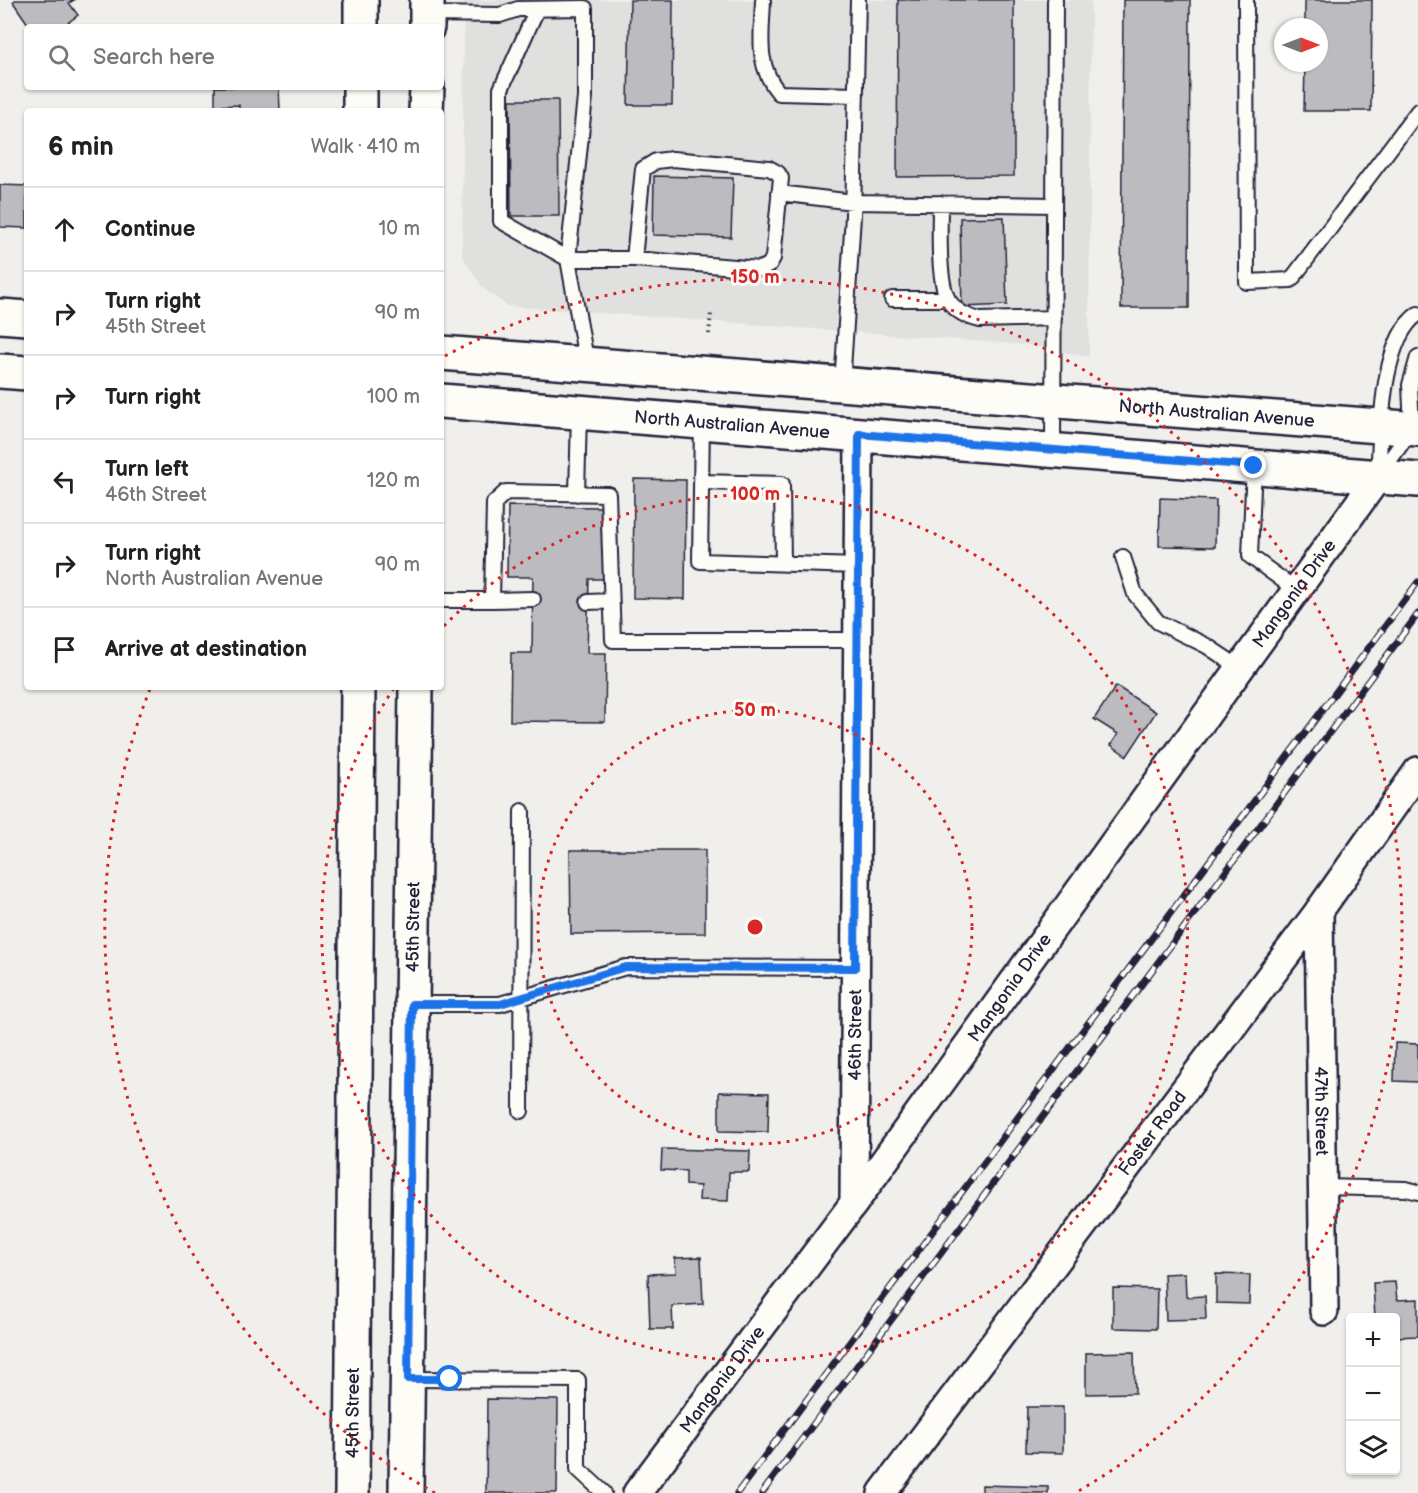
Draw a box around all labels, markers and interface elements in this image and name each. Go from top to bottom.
north arrow [1274,18,1328,72]
search box [24,24,444,90]
icon: search [45,41,78,74]
text: Search here [93,44,215,71]
text: 6 min [48,132,114,163]
text: Walk · 410 m [311,135,420,159]
icon: ahead [48,213,81,246]
text: Continue [105,216,195,243]
text: 10 m [379,217,420,241]
text: 150 m [730,267,780,288]
text: Turn right [105,288,201,315]
icon: right [48,297,81,330]
text: 90 m [375,301,420,325]
text: 45th Street [105,315,206,339]
icon: right [48,381,81,414]
text: Turn right [105,384,201,411]
text: 100 m [367,385,420,409]
street label: North Australian Avenue [1118,396,1316,432]
street label: North Australian Avenue [633,407,831,443]
route end [1240,452,1266,478]
text: Turn left [105,456,189,483]
icon: left [48,465,81,498]
text: 120 m [367,469,420,493]
text: 46th Street [105,483,207,507]
text: 100 m [730,484,780,505]
street label: Mangonia Drive [1248,535,1341,652]
text: Turn right [105,540,201,567]
icon: right [48,549,81,582]
text: 90 m [375,553,420,577]
text: North Australian Avenue [105,567,323,591]
icon: arrive [48,633,81,666]
text: Arrive at destination [105,636,307,663]
text: 50 m [734,700,776,721]
street label: 45th Street [402,881,425,973]
centre of rings [745,917,765,937]
street label: Mangonia Drive [964,929,1056,1046]
street label: 46th Street [845,989,866,1081]
street label: 47th Street [1310,1066,1332,1156]
street label: Foster Road [1114,1087,1191,1180]
map controls [1346,1313,1400,1475]
button: + [1346,1313,1400,1367]
street label: Mangonia Drive [676,1322,770,1437]
route start [436,1365,462,1391]
street label: 45th Street [342,1367,364,1458]
button: − [1346,1367,1400,1421]
button: layers [1346,1421,1400,1475]

